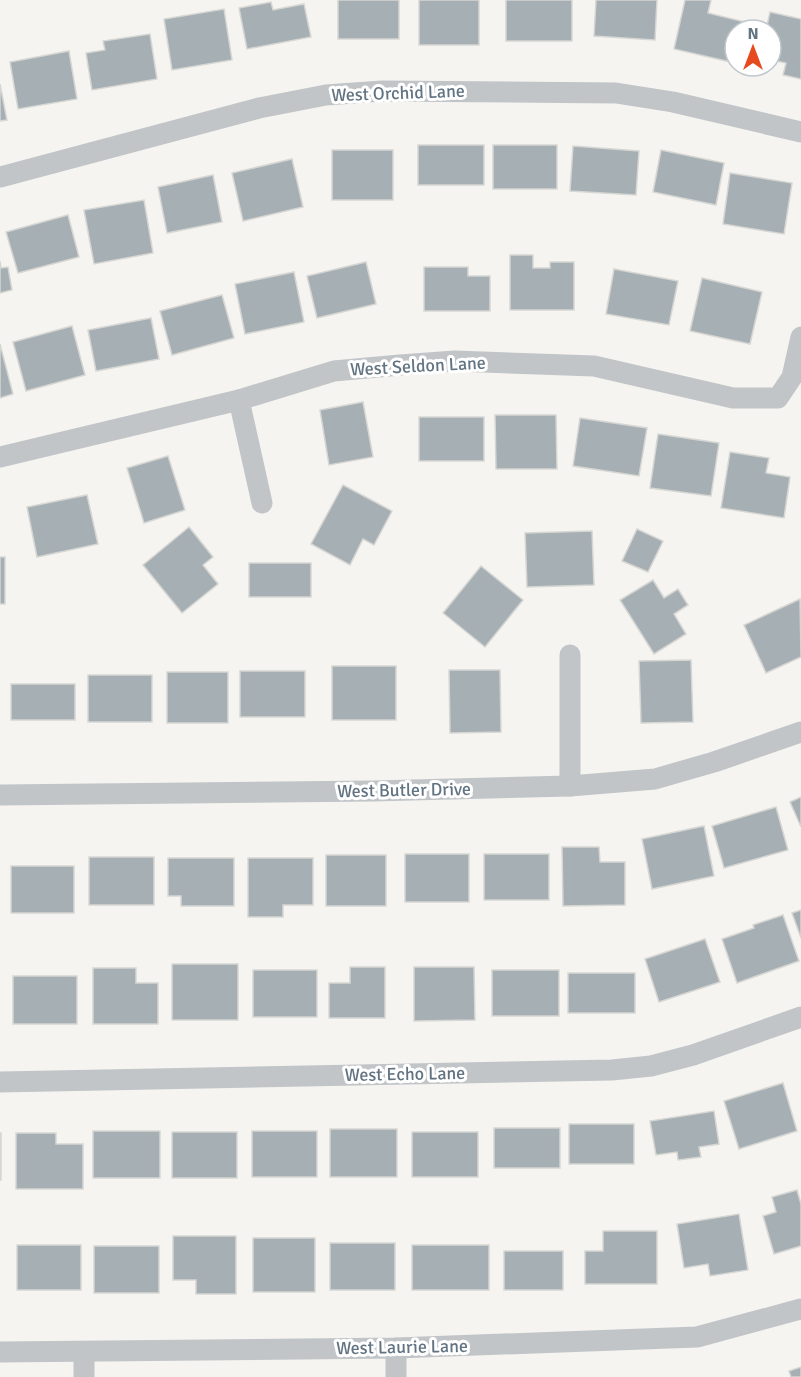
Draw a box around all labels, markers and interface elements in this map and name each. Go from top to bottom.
north arrow [723,18,783,78]
text: N [747,24,759,44]
street label: West Orchid Lane [331,80,465,106]
street label: West Seldon Lane [350,351,486,381]
street label: West Butler Drive [337,778,471,802]
street label: West Echo Lane [345,1062,465,1086]
street label: West Laurie Lane [336,1335,468,1359]

